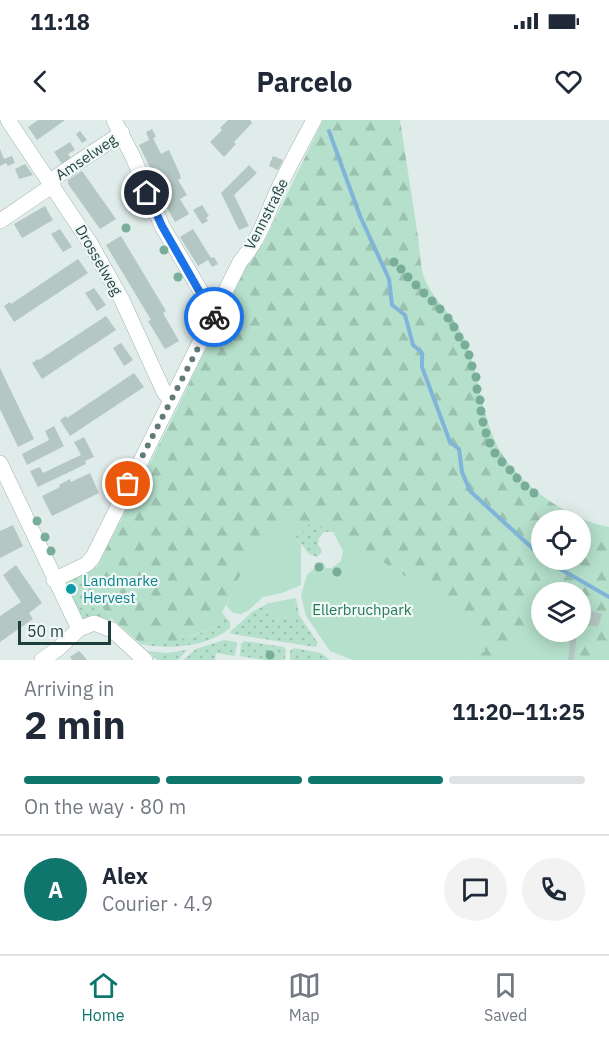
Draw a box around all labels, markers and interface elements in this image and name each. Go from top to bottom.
text: 11:18 [30,7,90,36]
text: Parcelo [257,64,352,99]
icon: back [24,65,57,98]
icon: heart [552,65,585,98]
street label: Amselweg [52,130,120,184]
pin [121,167,172,218]
street label: Vennstraße [240,175,292,253]
icon: home [130,176,163,209]
street label: Drosselweg [71,221,127,299]
courier [184,287,244,347]
icon: bike [198,301,231,334]
pin [102,458,153,509]
icon: bag [111,467,144,500]
map controls [531,510,591,642]
button: locate [531,510,591,570]
place label: Landmarke Hervest [83,571,158,607]
marker: Landmarke Hervest [64,582,78,596]
button: layers [531,582,591,642]
park label: Ellerbruchpark [312,600,412,619]
scale bar [18,618,111,646]
text: 50 m [27,621,64,641]
text: Arriving in [24,675,114,702]
text: 11:20–11:25 [452,697,585,726]
text: 2 min [24,699,126,750]
text: On the way · 80 m [24,793,186,820]
button: chat [444,858,507,921]
button: phone [522,858,585,921]
text: Alex [102,861,148,890]
text: A [48,875,63,904]
text: Courier · 4.9 [102,890,213,917]
tab: Home [82,969,125,1025]
tab: Map [288,969,321,1025]
tab: Saved [484,969,527,1025]

